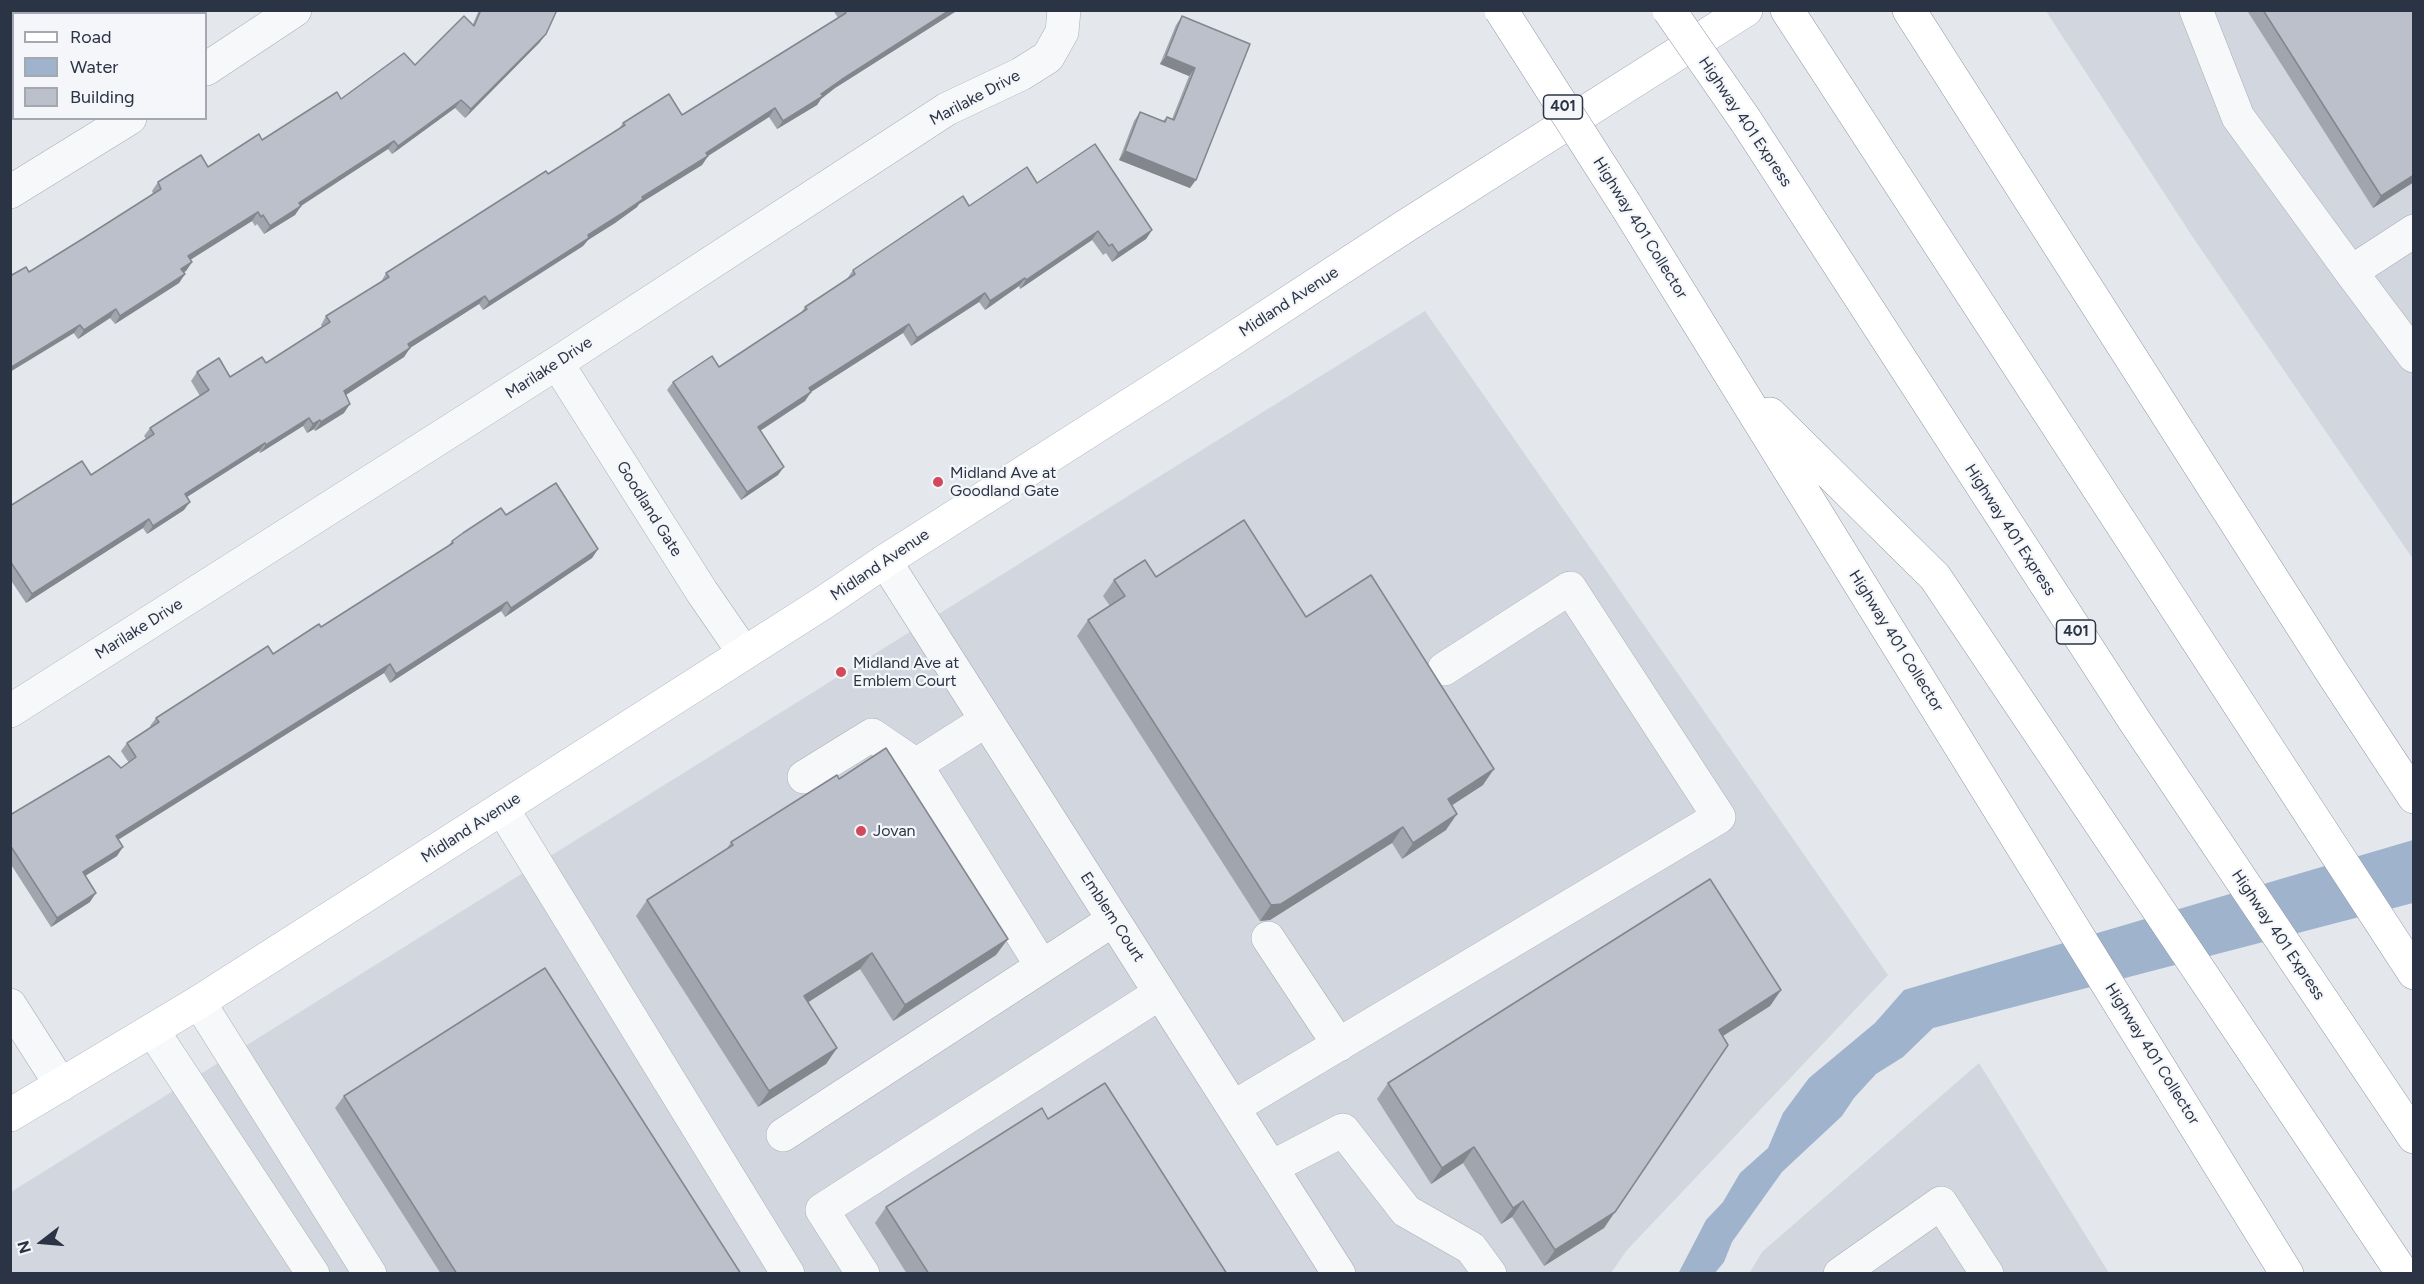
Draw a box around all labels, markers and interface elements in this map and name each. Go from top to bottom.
legend [12,12,207,120]
text: Road [70,26,111,48]
street label: Highway 401 Express [1694,53,1796,191]
text: Water [70,56,118,78]
street label: Marilake Drive [926,66,1024,130]
text: Building [70,86,135,108]
road number: 401 [1544,95,1582,119]
street label: Highway 401 Collector [1589,154,1691,302]
street label: Midland Avenue [1236,263,1342,341]
street label: Marilake Drive [502,333,596,403]
street label: Goodland Gate [612,458,686,560]
street label: Highway 401 Express [1960,461,2060,599]
place label: Midland Ave at Goodland Gate [950,463,1059,501]
marker: Midland Ave at Goodland Gate [931,475,945,489]
street label: Midland Avenue [827,525,933,605]
street label: Highway 401 Collector [1845,567,1947,715]
street label: Marilake Drive [92,594,186,664]
road number: 401 [2056,620,2096,644]
place label: Midland Ave at Emblem Court [853,653,959,691]
marker: Midland Ave at Emblem Court [834,665,848,679]
street label: Midland Avenue [418,789,524,867]
place label: Jovan [873,821,916,841]
marker: Jovan [854,824,868,838]
street label: Highway 401 Express [2227,866,2329,1004]
street label: Emblem Court [1076,868,1148,966]
street label: Highway 401 Collector [2101,980,2203,1128]
north arrow [12,1212,72,1272]
text: N [13,1239,35,1256]

